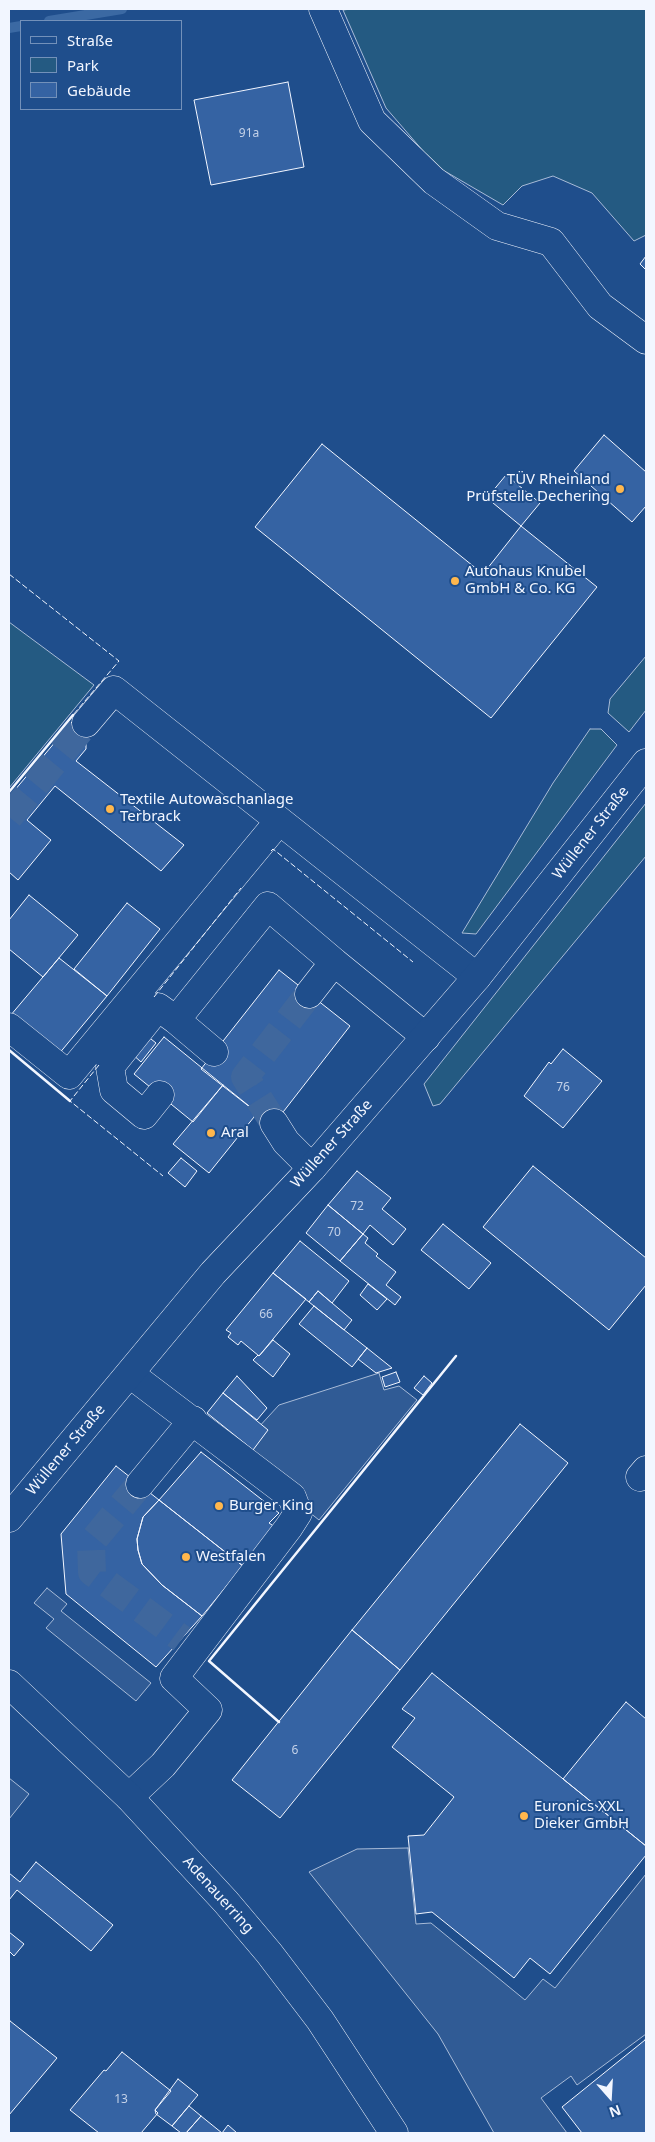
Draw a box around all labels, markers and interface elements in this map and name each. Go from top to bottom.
legend [20,20,182,110]
text: Straße [67,30,113,50]
text: Park [67,55,99,75]
text: Gebäude [67,80,131,100]
house number: 91a [239,127,259,141]
place label: TÜV Rheinland Prüfstelle Dechering [466,471,610,506]
marker: TÜV Rheinland Prüfstelle Dechering [614,483,626,495]
place label: Autohaus Knubel GmbH & Co. KG [465,563,586,598]
marker: Autohaus Knubel GmbH & Co. KG [449,575,461,587]
street label: Wüllener Straße [549,783,633,883]
place label: Textile Autowaschanlage Terbrack [120,791,293,826]
marker: Textile Autowaschanlage Terbrack [104,803,116,815]
house number: 76 [556,1081,570,1095]
street label: Wüllener Straße [288,1096,376,1192]
place label: Aral [221,1124,249,1142]
marker: Aral [205,1127,217,1139]
house number: 72 [350,1200,364,1214]
house number: 70 [327,1226,341,1240]
house number: 66 [259,1308,273,1322]
street label: Wüllener Straße [23,1401,109,1499]
place label: Burger King [229,1497,313,1515]
marker: Burger King [213,1500,225,1512]
place label: Westfalen [196,1548,266,1566]
marker: Westfalen [180,1551,192,1563]
house number: 6 [292,1744,298,1758]
place label: Euronics XXL Dieker GmbH [534,1798,629,1833]
marker: Euronics XXL Dieker GmbH [518,1810,530,1822]
street label: Adenauerring [179,1853,257,1937]
north arrow [585,2072,635,2122]
house number: 13 [114,2093,128,2107]
text: N [607,2101,624,2122]

